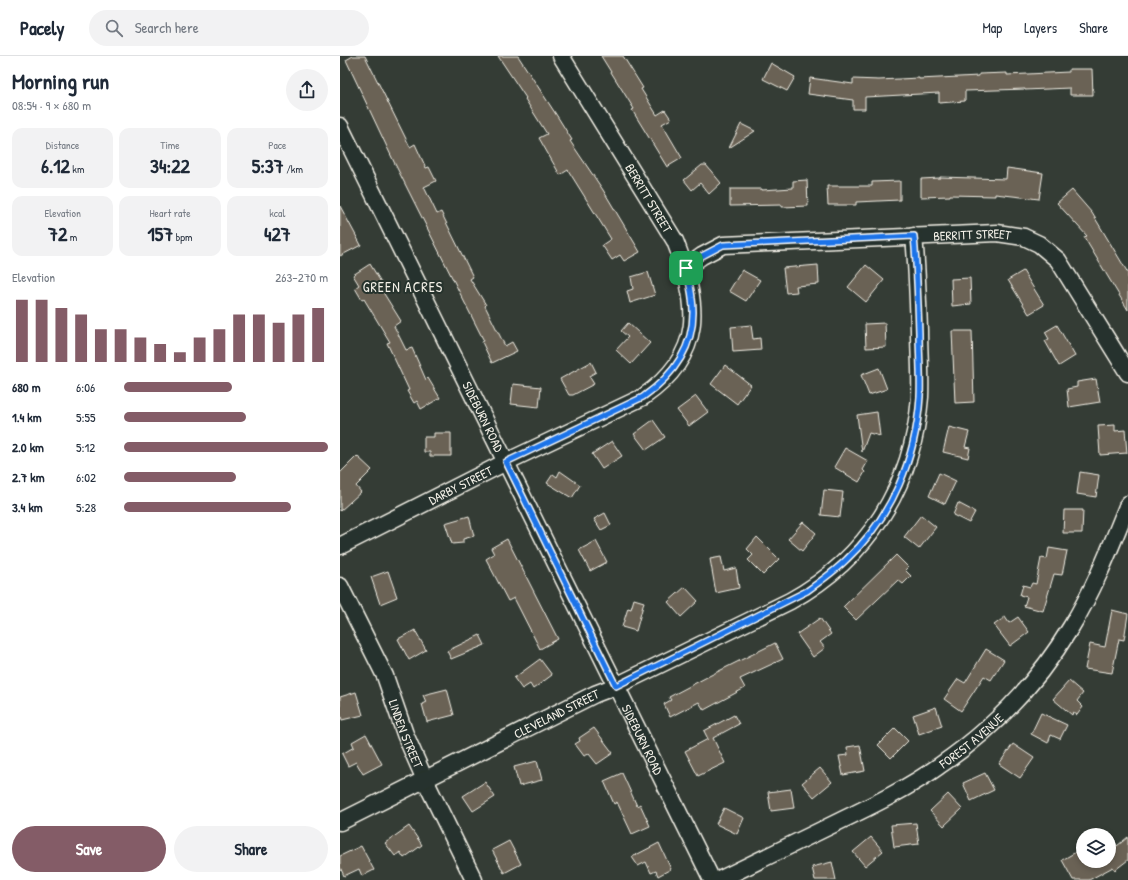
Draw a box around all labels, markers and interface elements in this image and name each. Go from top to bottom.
search box [89,10,369,46]
text: Pacely [20,15,65,41]
icon: search [103,17,125,39]
text: Search here [135,17,199,38]
text: Map [982,18,1002,37]
text: Layers [1024,18,1057,37]
text: Share [1079,18,1108,37]
text: Morning run [12,66,109,96]
button: share [286,69,328,111]
text: 08:54 · 9 × 680 m [12,96,91,114]
text: Distance [46,138,79,152]
text: Time [160,138,180,152]
text: Pace [268,138,286,152]
text: 6.12 [41,152,70,179]
text: 34:22 [150,152,190,179]
text: 5:37 [252,152,284,179]
street label: BERRITT STREET [621,160,677,237]
text: km [70,162,84,176]
text: /km [284,162,303,176]
text: Elevation [44,206,81,220]
text: Heart rate [149,206,191,220]
text: kcal [269,206,285,220]
text: 72 [48,220,67,247]
text: 157 [148,220,173,247]
text: 427 [264,220,291,247]
street label: BERRITT STREET [933,224,1013,245]
text: m [67,230,77,244]
text: bpm [173,230,192,244]
pin [669,251,703,285]
icon: arrive [675,257,697,279]
text: Elevation [12,268,55,286]
text: 263–270 m [275,268,328,286]
district label: GREEN ACRES [363,277,443,296]
text: 680 m [12,378,40,396]
text: 6:06 [76,378,95,396]
street label: SIDEBURN ROAD [458,378,509,455]
text: 1.4 km [12,408,42,426]
text: 5:55 [76,408,96,426]
text: 2.0 km [12,438,44,456]
text: 5:12 [76,438,95,456]
street label: DARBY STREET [425,461,496,509]
text: 2.7 km [12,468,45,486]
text: 6:02 [76,468,96,486]
text: 3.4 km [12,498,43,516]
text: 5:28 [76,498,96,516]
street label: CLEVELAND STREET [510,684,602,742]
street label: LINDEN STREET [385,697,428,772]
street label: SIDEBURN ROAD [618,701,668,778]
street label: FOREST AVENUE [935,709,1007,773]
button: Save [12,826,166,872]
button: Share [174,826,328,872]
map controls [1076,828,1116,868]
button: layers [1076,828,1116,868]

